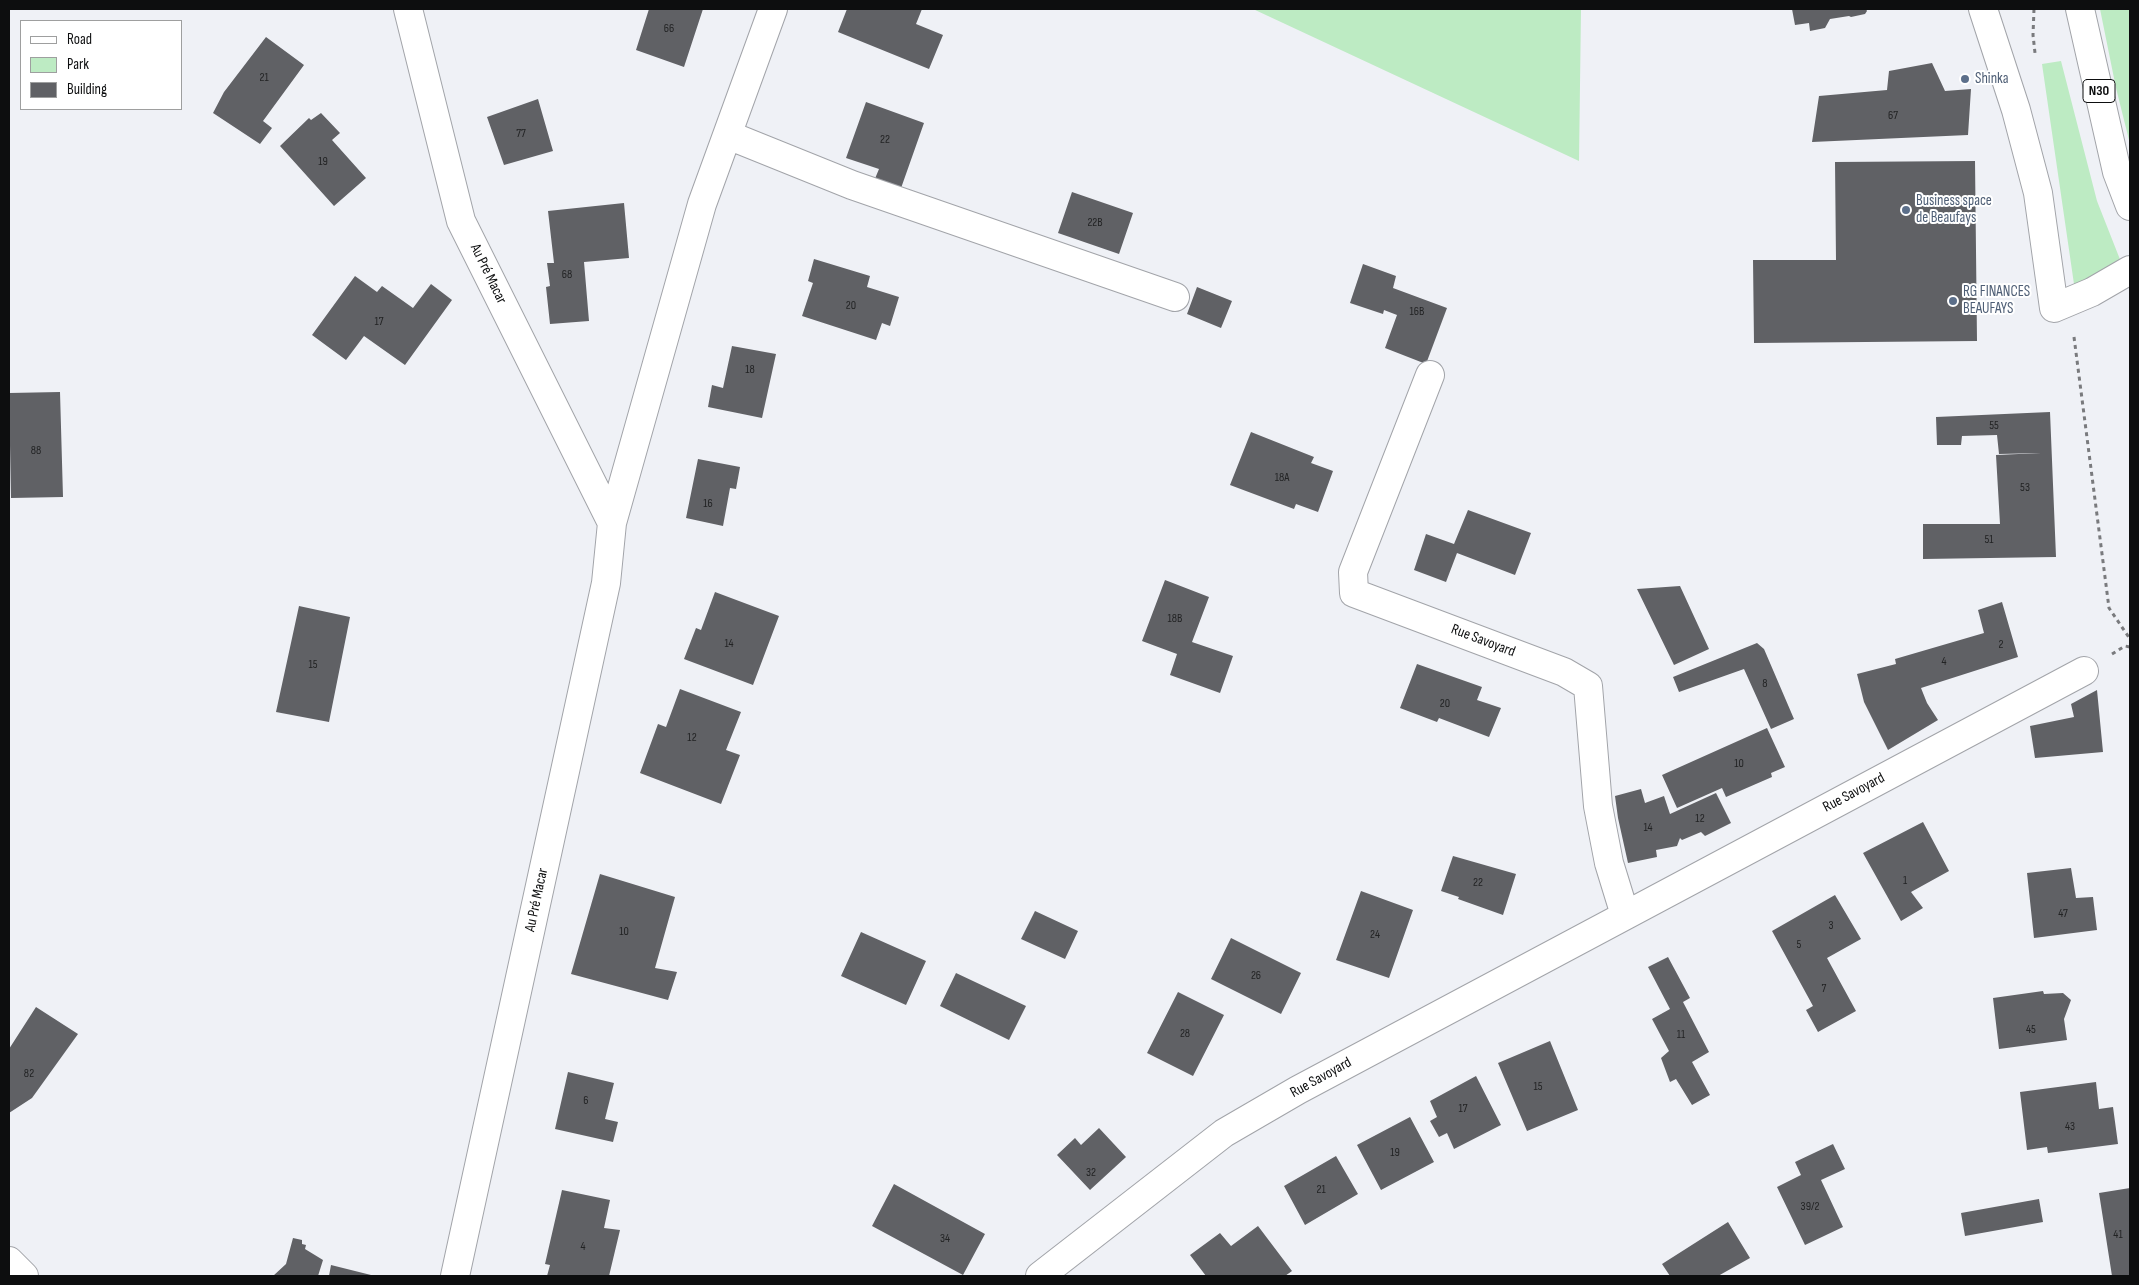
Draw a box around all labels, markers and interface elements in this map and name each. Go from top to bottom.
legend [20,20,182,110]
house number: 66 [664,22,674,36]
text: Road [67,30,92,49]
text: Park [67,55,89,74]
place label: Shinka [1975,70,2009,88]
house number: 21 [259,71,269,85]
marker: Shinka [1959,73,1971,85]
text: Building [67,80,107,99]
road number: N30 [2083,80,2115,102]
house number: 67 [1888,109,1898,123]
house number: 77 [516,127,526,141]
house number: 22 [880,133,890,147]
house number: 19 [318,155,328,169]
place label: Business space de Beaufays [1916,192,1992,227]
marker: Business space de Beaufays [1900,204,1912,216]
house number: 22B [1087,216,1103,230]
street label: Au Pré Macar [466,241,510,307]
house number: 68 [562,268,572,282]
place label: RG FINANCES BEAUFAYS [1963,283,2030,318]
marker: RG FINANCES BEAUFAYS [1947,295,1959,307]
house number: 20 [846,299,856,313]
house number: 16B [1410,305,1424,319]
house number: 17 [375,315,383,329]
house number: 18 [745,363,755,377]
house number: 55 [1989,419,1999,433]
house number: 88 [31,444,41,458]
house number: 18A [1275,471,1289,485]
house number: 53 [2020,481,2030,495]
house number: 16 [703,497,713,511]
house number: 51 [1984,533,1994,547]
house number: 18B [1168,612,1182,626]
street label: Rue Savoyard [1448,621,1518,661]
house number: 14 [724,637,734,651]
house number: 2 [1999,638,2003,652]
house number: 4 [1941,655,1947,669]
house number: 15 [308,658,318,672]
house number: 8 [1762,677,1768,691]
house number: 20 [1440,697,1450,711]
house number: 12 [687,731,697,745]
house number: 10 [1734,757,1744,771]
street label: Rue Savoyard [1820,769,1888,817]
house number: 12 [1695,812,1705,826]
house number: 14 [1643,821,1653,835]
street label: Au Pré Macar [521,867,553,933]
house number: 1 [1903,874,1907,888]
house number: 22 [1473,876,1483,890]
house number: 47 [2058,907,2068,921]
house number: 3 [1828,919,1834,933]
house number: 10 [619,925,629,939]
house number: 24 [1370,928,1380,942]
house number: 5 [1797,938,1801,952]
house number: 26 [1251,969,1261,983]
house number: 7 [1822,982,1826,996]
house number: 45 [2026,1023,2036,1037]
house number: 28 [1180,1027,1190,1041]
house number: 11 [1677,1028,1685,1042]
street label: Rue Savoyard [1287,1054,1355,1102]
house number: 82 [24,1067,34,1081]
house number: 15 [1533,1080,1543,1094]
house number: 6 [583,1094,589,1108]
house number: 17 [1459,1102,1467,1116]
house number: 43 [2065,1120,2075,1134]
house number: 19 [1390,1146,1400,1160]
house number: 32 [1086,1166,1096,1180]
house number: 21 [1316,1183,1326,1197]
house number: 39/2 [1801,1200,1819,1214]
house number: 41 [2113,1228,2123,1242]
house number: 34 [940,1232,950,1246]
house number: 4 [580,1240,586,1254]

